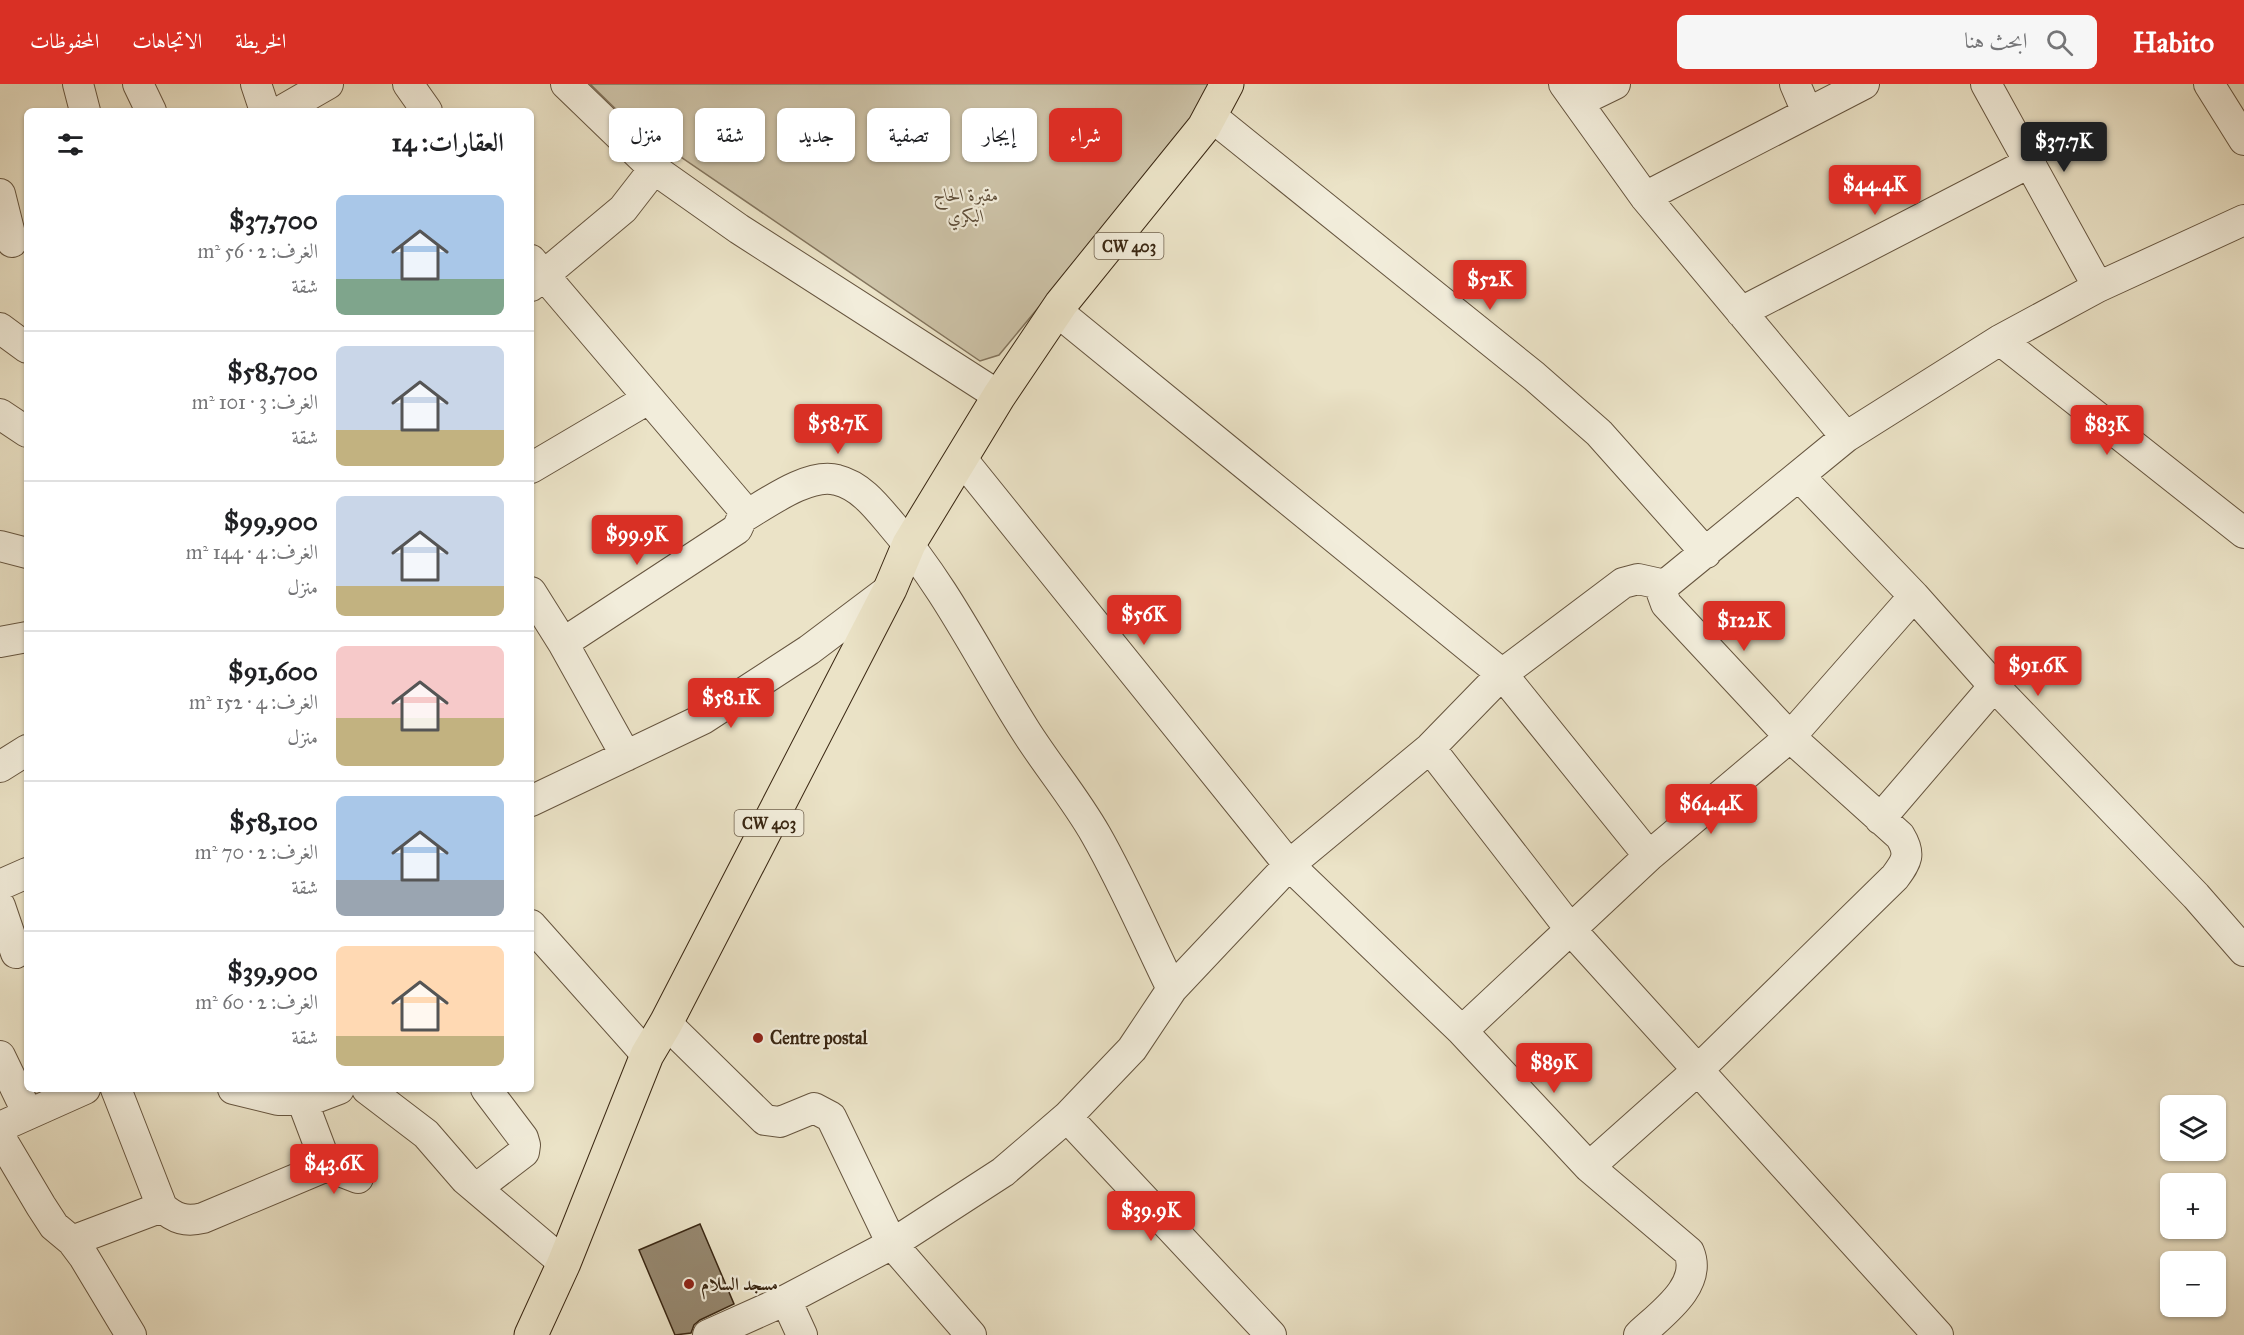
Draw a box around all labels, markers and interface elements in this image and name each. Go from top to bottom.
search box [1677,15,2097,69]
text: Habito [2133,25,2214,60]
icon: search [2043,26,2076,59]
text: ابحث هنا [1964,27,2028,54]
text: المحفوظات [30,28,99,54]
text: الاتجاهات [132,28,202,54]
text: الخريطة [235,28,286,54]
chip: منزل [609,108,683,162]
chip: شقة [695,108,765,162]
chip: جديد [777,108,855,162]
chip: تصفية [867,108,950,162]
chip: إيجار [962,108,1037,162]
chip: شراء [1049,108,1122,162]
pin: $37.7K [2015,122,2113,173]
text: العقارات: 14 [392,126,504,158]
icon: filters [54,128,87,161]
text: $37.7K [2035,129,2093,153]
pin: $44.4K [1826,165,1924,216]
text: $44.4K [1843,172,1907,196]
park label: مقبرة الحاج البكري [933,184,999,231]
text: $37,700 [229,204,318,236]
icon: home [384,219,456,291]
road number: CW 403 [1094,233,1164,259]
text: الغرف: 2 · 56 m² [198,239,318,263]
pin: $52K [1454,260,1526,311]
text: $52K [1467,267,1513,291]
text: شقة [292,274,318,298]
text: $58,700 [227,355,318,387]
icon: home [384,370,456,442]
text: الغرف: 3 · 101 m² [192,390,318,414]
pin: $58.7K [789,404,887,455]
pin: $83K [2071,405,2143,456]
text: $58.7K [808,411,868,435]
text: $83K [2085,412,2129,436]
text: شقة [292,425,318,449]
text: $99,900 [224,505,318,537]
pin: $99.9K [588,515,686,566]
icon: home [384,520,456,592]
text: $99.9K [606,522,668,546]
text: الغرف: 4 · 144 m² [186,540,318,564]
text: منزل [287,575,318,599]
pin: $56K [1108,595,1180,646]
pin: $122K [1702,601,1786,652]
text: $56K [1121,602,1167,626]
text: $122K [1717,608,1771,632]
pin: $91.6K [1989,646,2087,697]
text: $91.6K [2008,653,2068,677]
text: $91,600 [228,655,318,687]
icon: home [384,670,456,742]
pin: $58.1K [682,678,780,729]
text: $58.1K [702,685,760,709]
text: الغرف: 4 · 152 m² [189,690,318,714]
text: منزل [287,725,318,749]
pin: $64.4K [1662,784,1760,835]
text: $64.4K [1679,791,1743,815]
text: $58,100 [229,805,318,837]
road number: CW 403 [734,810,804,836]
icon: home [384,820,456,892]
text: الغرف: 2 · 70 m² [195,840,318,864]
text: شقة [292,875,318,899]
text: $39,900 [227,955,318,987]
icon: home [384,970,456,1042]
text: الغرف: 2 · 60 m² [195,990,318,1014]
text: شقة [292,1025,318,1049]
place label: Centre postal [770,1027,869,1050]
marker: Centre postal [751,1031,765,1045]
pin: $89K [1518,1043,1590,1094]
text: $89K [1530,1050,1578,1074]
map controls [2160,1095,2226,1317]
button: layers [2160,1095,2226,1161]
pin: $43.6K [285,1144,383,1195]
text: $43.6K [304,1151,364,1175]
button: + [2160,1173,2226,1239]
pin: $39.9K [1102,1191,1200,1242]
text: $39.9K [1121,1198,1181,1222]
button: − [2160,1251,2226,1317]
place label: مسجد السلام [701,1273,778,1300]
marker: مسجد السلام [682,1277,696,1291]

